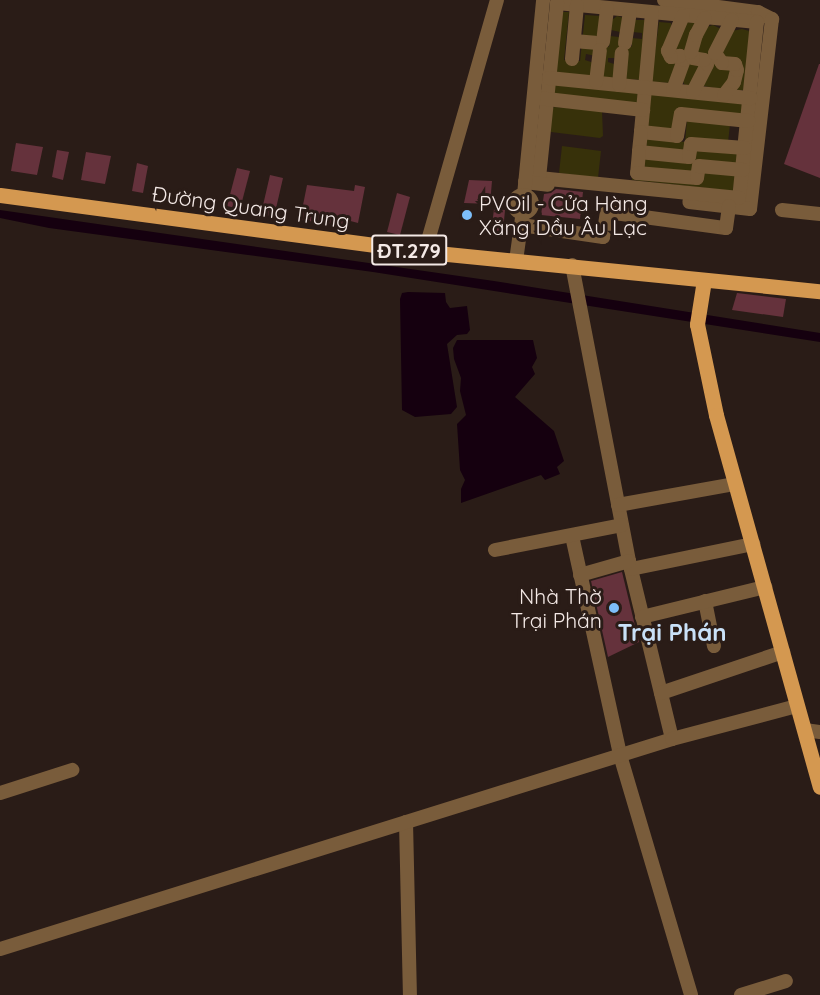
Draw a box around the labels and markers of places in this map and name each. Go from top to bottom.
place label: PVOil - Cửa Hàng Xăng Dầu Âu Lạc [479,190,648,240]
marker: PVOil - Cửa Hàng Xăng Dầu Âu Lạc [460,208,474,222]
place label: Nhà Thờ Trại Phán [510,583,602,633]
marker: Nhà Thờ Trại Phán [607,601,621,615]

